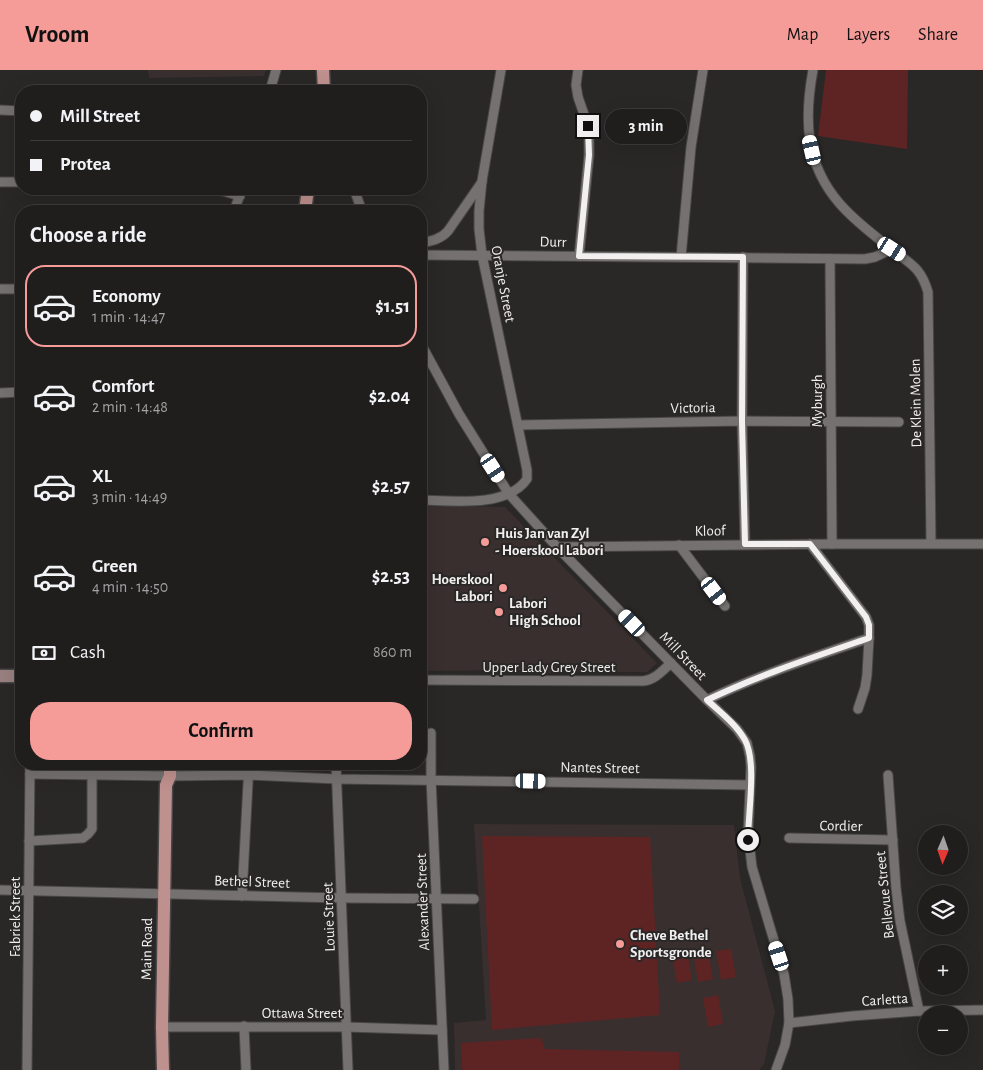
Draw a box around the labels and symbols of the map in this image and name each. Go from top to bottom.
callout: 3 min [606,108,688,144]
route end [577,115,599,137]
car [801,134,822,166]
street label: Durr [539,234,567,250]
car [875,235,908,263]
street label: Oranje Street [488,245,518,324]
street label: De Klein Molen [908,358,924,448]
street label: Myburgh [810,374,825,428]
street label: Victoria [670,400,716,416]
car [478,451,507,485]
street label: Kloof [694,523,727,539]
place label: Huis Jan van Zyl - Hoerskool Labori [495,526,604,558]
marker: Huis Jan van Zyl - Hoerskool Labori [479,536,491,548]
place label: Hoerskool Labori [431,572,493,604]
car [698,575,729,607]
marker: Hoerskool Labori [497,582,509,594]
place label: Labori High School [509,596,581,628]
marker: Labori High School [493,606,505,618]
car [616,607,647,639]
street label: Mill Street [657,629,710,683]
street label: Upper Lady Grey Street [482,660,616,675]
street label: Nantes Street [560,760,640,776]
car [515,773,546,789]
street label: Cordier [820,818,863,834]
north arrow [918,825,968,875]
route start [737,829,759,851]
street label: Bellevue Street [873,850,897,939]
street label: Alexander Street [414,853,432,951]
street label: Bethel Street [214,873,290,891]
street label: Fabriek Street [8,877,23,957]
street label: Louie Street [320,882,338,952]
street label: Main Road [139,917,155,980]
place label: Cheve Bethel Sportsgronde [630,928,712,960]
marker: Cheve Bethel Sportsgronde [614,938,626,950]
car [767,939,790,973]
street label: Carletta [861,991,909,1009]
street label: Ottawa Street [262,1006,342,1021]

